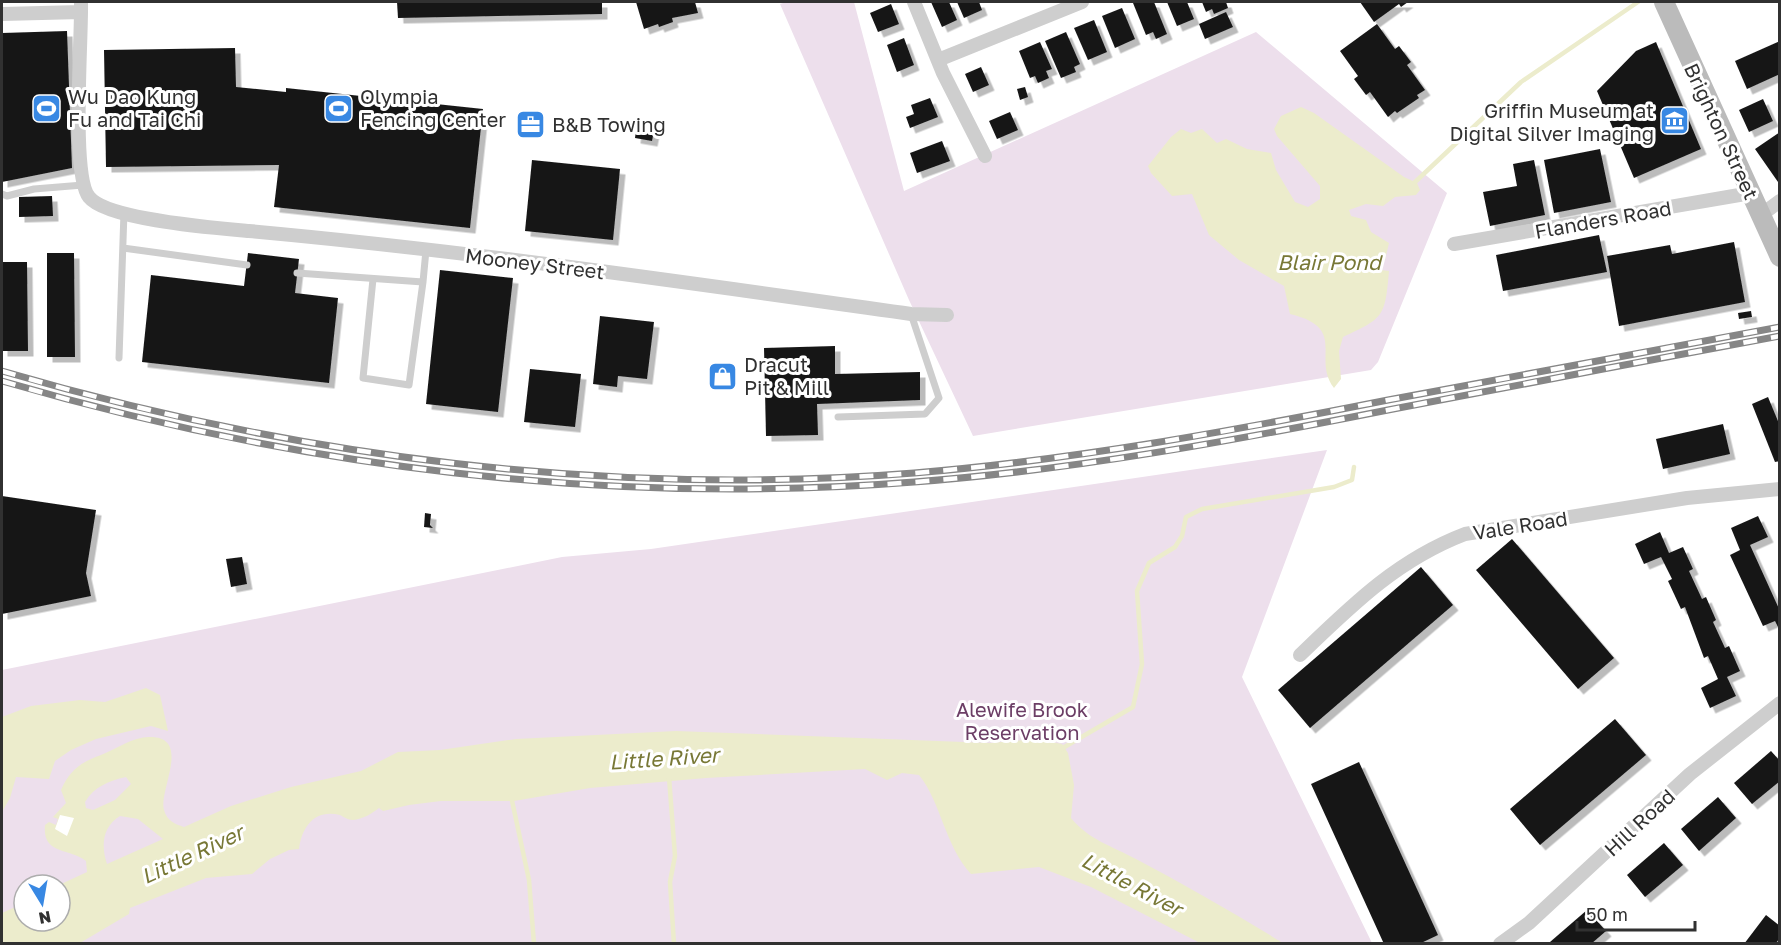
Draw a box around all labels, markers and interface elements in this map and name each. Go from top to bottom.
street label: Brighton Street [1680,59,1764,203]
place label: Wu Dao Kung Fu and Tai Chi [68,84,201,131]
place label: Olympia Fencing Center [360,84,506,131]
sports icon: Wu Dao Kung Fu and Tai Chi [31,92,63,124]
sports icon: Olympia Fencing Center [323,92,355,124]
place label: Griffin Museum at Digital Silver Imaging [1449,98,1654,145]
museum icon: Griffin Museum at Digital Silver Imaging [1659,105,1691,137]
office icon: B&B Towing [515,108,547,140]
place label: B&B Towing [552,112,666,136]
street label: Flanders Road [1533,195,1673,243]
street label: Mooney Street [464,243,606,283]
water label: Blair Pond [1277,249,1383,275]
place label: Dracut Pit & Mill [744,352,829,399]
shop icon: Dracut Pit & Mill [707,360,739,392]
street label: Vale Road [1471,506,1569,544]
park label: Alewife Brook Reservation [956,697,1088,744]
water label: Little River [608,741,722,775]
street label: Hill Road [1599,783,1679,861]
water label: Little River [137,818,250,889]
water label: Little River [1077,847,1189,923]
north arrow [12,873,72,933]
scale bar [1577,894,1696,932]
text: 50 m [1586,903,1628,925]
text: N [37,907,53,929]

